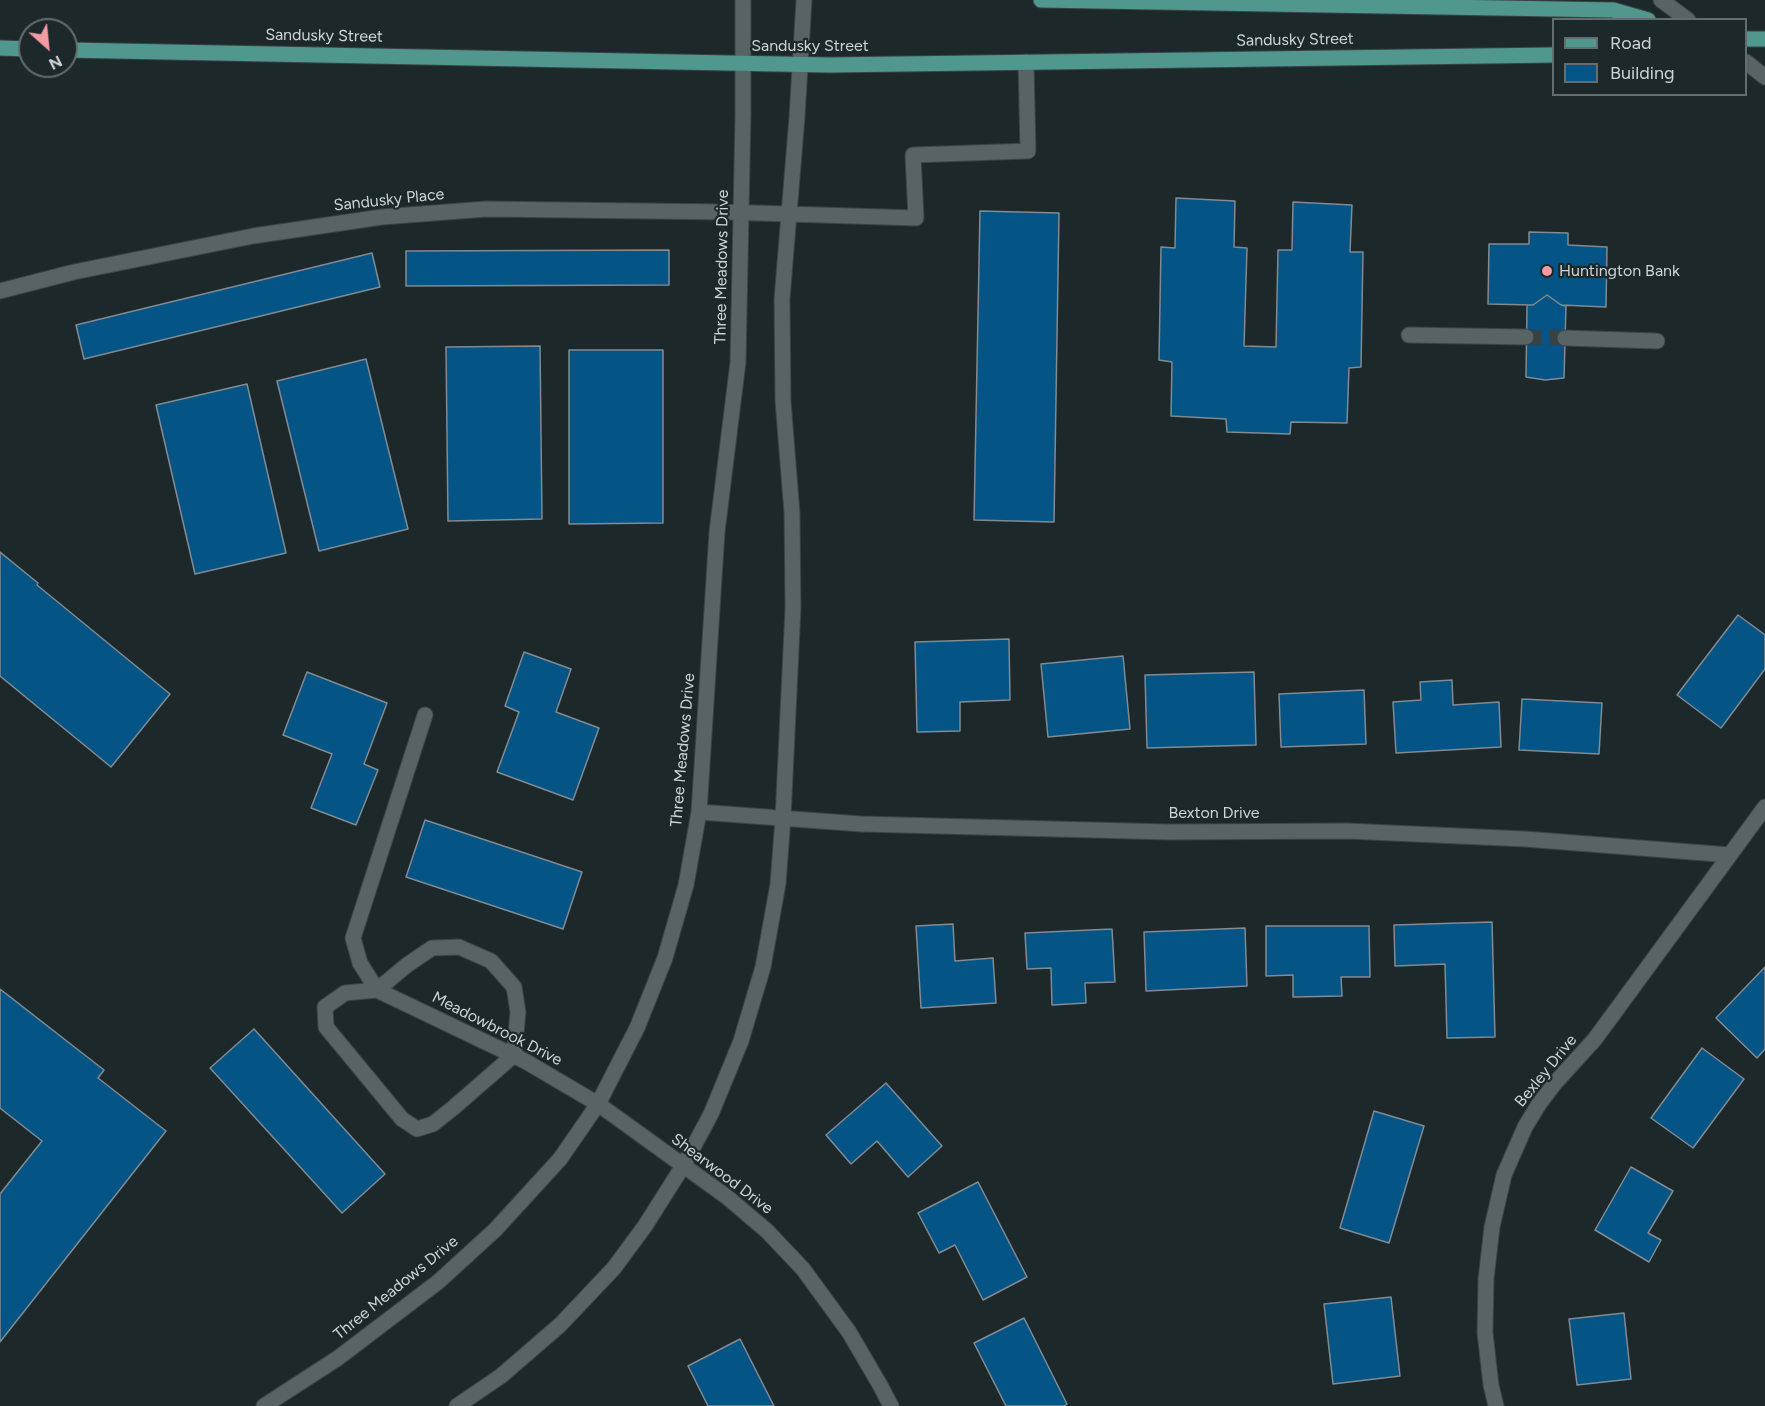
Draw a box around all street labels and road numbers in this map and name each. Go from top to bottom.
street label: Sandusky Street [265,25,383,47]
street label: Sandusky Street [1236,29,1354,51]
street label: Sandusky Street [751,36,869,56]
street label: Sandusky Place [333,185,445,215]
street label: Three Meadows Drive [711,190,733,344]
street label: Three Meadows Drive [667,672,699,828]
street label: Bexton Drive [1168,803,1260,823]
street label: Meadowbrook Drive [429,988,565,1070]
street label: Bexley Drive [1511,1031,1581,1111]
street label: Shearwood Drive [667,1130,777,1218]
street label: Three Meadows Drive [330,1232,462,1344]

